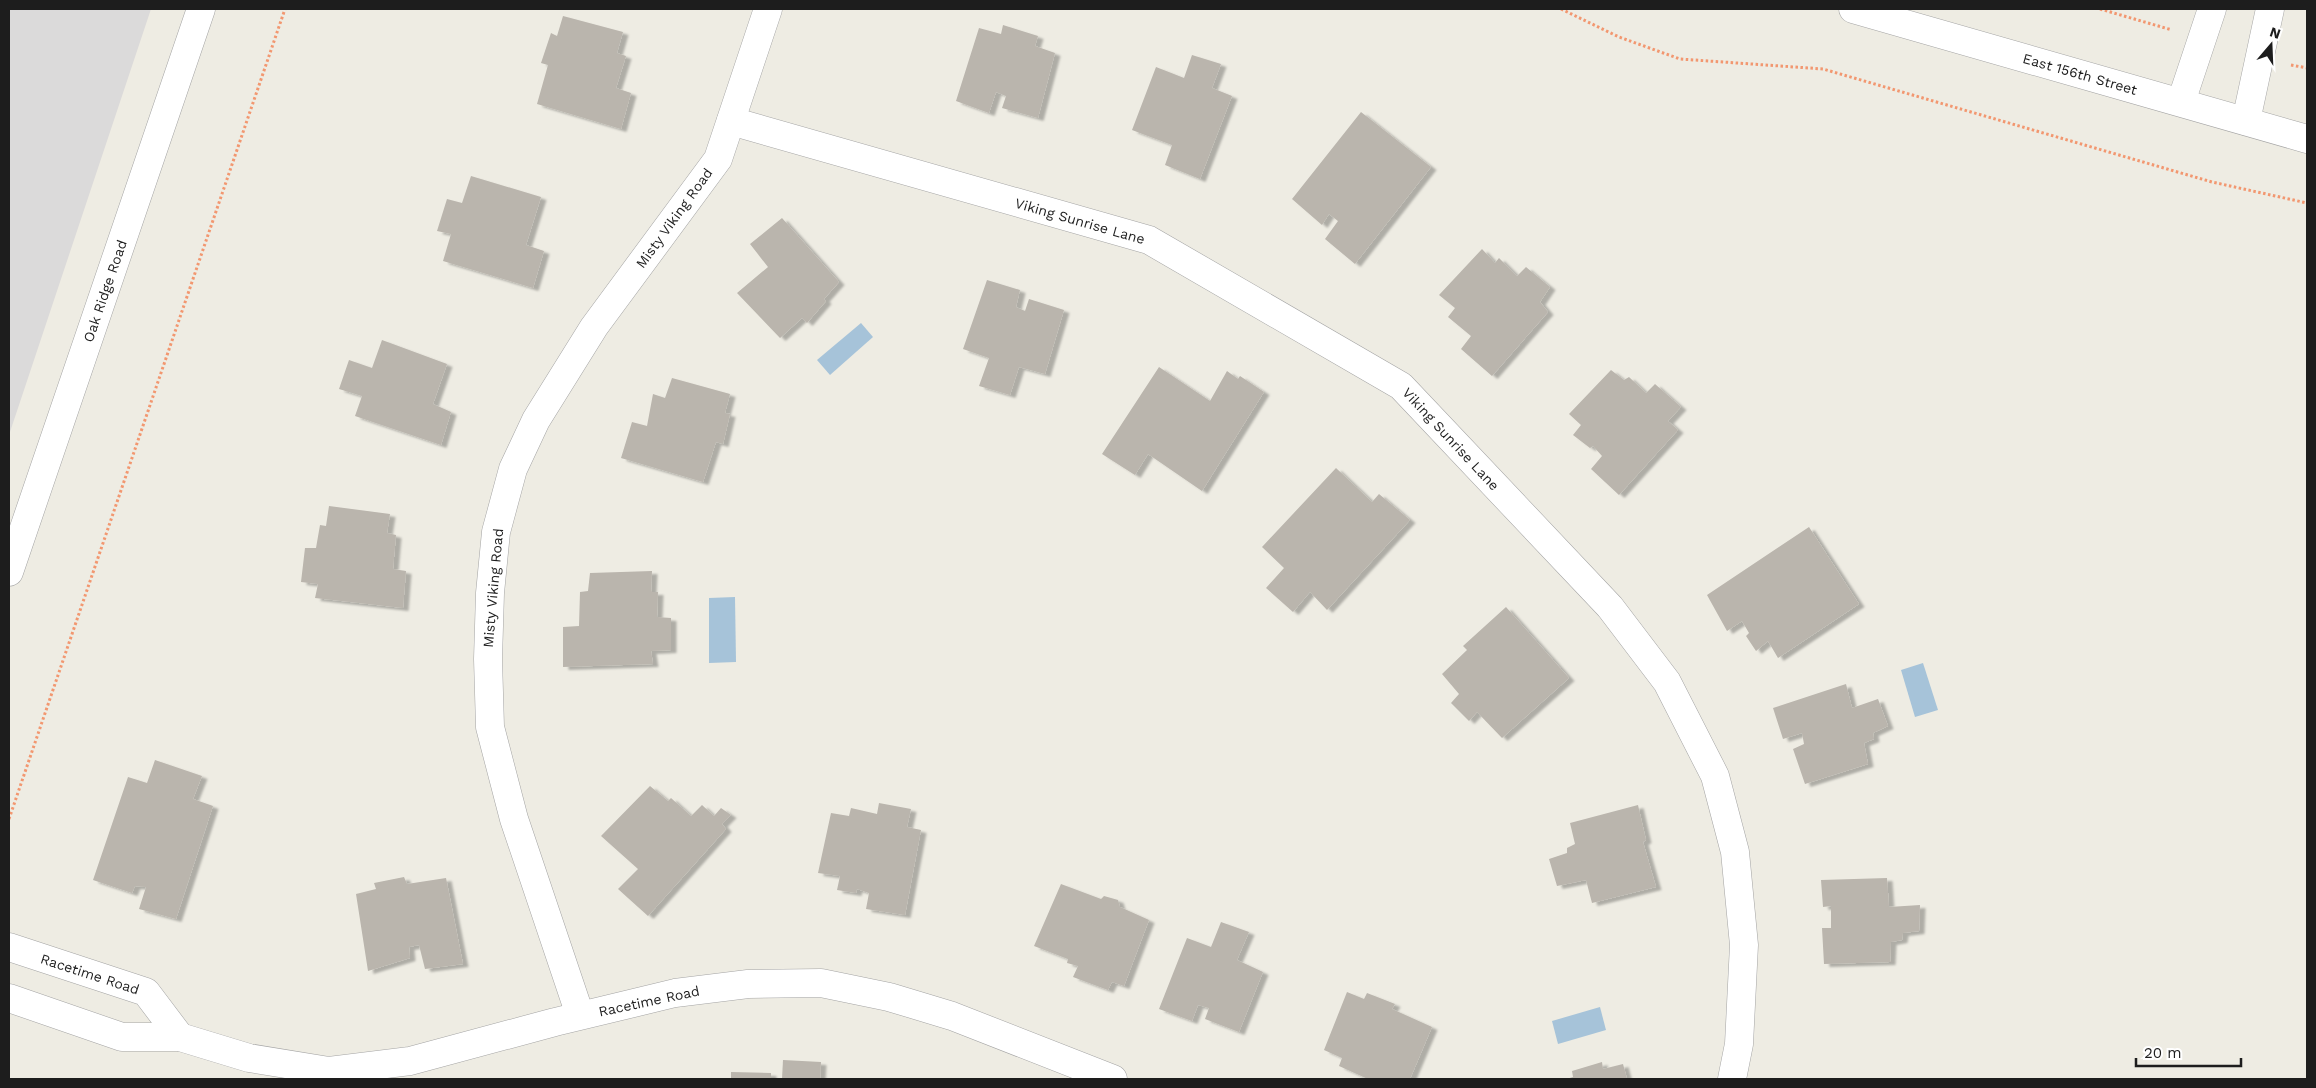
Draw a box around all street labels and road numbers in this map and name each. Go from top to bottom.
street label: East 156th Street [2021,50,2139,98]
street label: Misty Viking Road [632,165,716,271]
street label: Viking Sunrise Lane [1013,195,1147,247]
street label: Oak Ridge Road [80,238,130,344]
street label: Viking Sunrise Lane [1399,384,1503,494]
street label: Misty Viking Road [480,528,506,648]
street label: Racetime Road [39,950,141,998]
street label: Racetime Road [597,982,701,1020]

